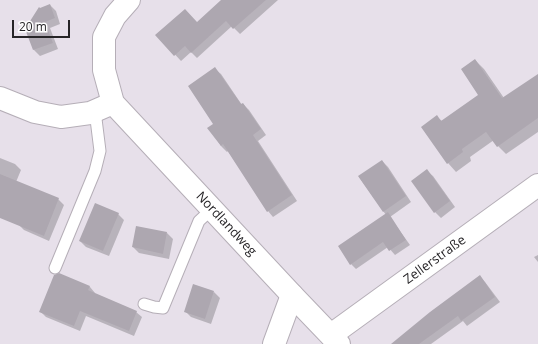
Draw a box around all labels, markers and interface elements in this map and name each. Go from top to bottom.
scale bar [14,12,72,38]
text: 20 m [19,18,47,35]
street label: Nordlandweg [192,189,260,259]
street label: Zellerstraße [401,232,469,288]

